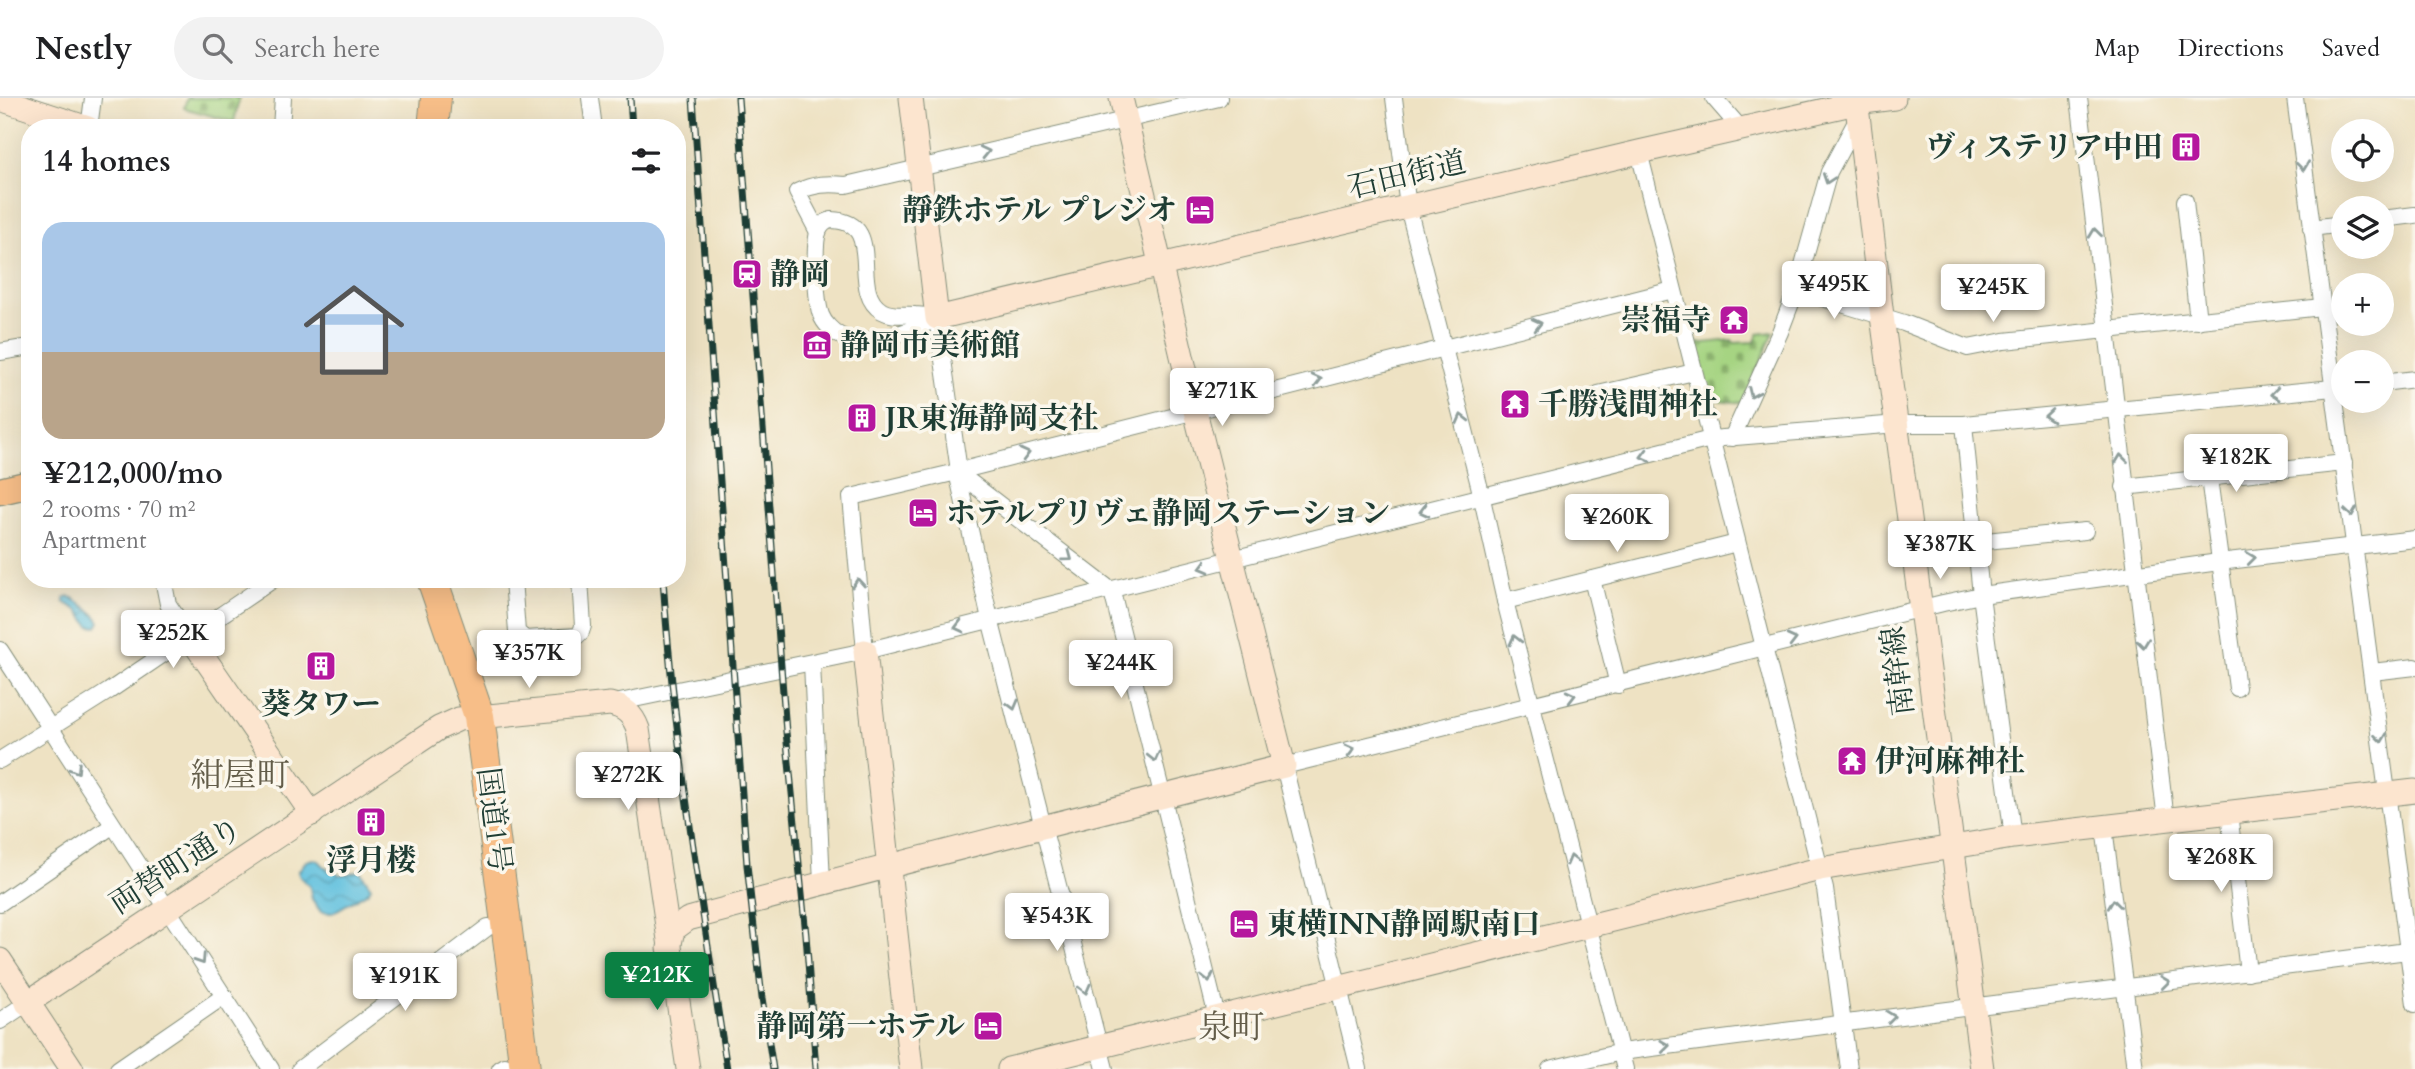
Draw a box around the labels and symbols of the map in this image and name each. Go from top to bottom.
place label: ヴィステリア中田 [1925,127,2163,168]
building icon: ヴィステリア中田 [2169,130,2203,164]
street label: 石田街道 [1344,142,1470,208]
one-way arrow [979,146,991,160]
one-way arrow [2296,160,2311,172]
one-way arrow [1822,172,1836,184]
place label: 靜鉄ホテル プレジオ [902,190,1177,231]
hotel icon: 靜鉄ホテル プレジオ [1183,193,1217,227]
one-way arrow [2087,227,2102,238]
place label: 静岡 [770,254,830,295]
station icon: 静岡 [730,257,764,291]
pin: ¥495K [1785,262,1883,321]
pin: ¥245K [1944,264,2042,324]
place label: 崇福寺 [1621,300,1711,341]
temple icon: 崇福寺 [1717,303,1751,337]
one-way arrow [1531,318,1543,332]
place label: 静岡市美術館 [840,325,1020,366]
museum icon: 静岡市美術館 [800,328,834,362]
pin: ¥271K [1173,368,1271,428]
one-way arrow [1311,374,1323,388]
place label: 千勝浅間神社 [1538,384,1718,425]
one-way arrow [1747,386,1761,398]
temple icon: 千勝浅間神社 [1498,387,1532,421]
one-way arrow [2270,387,2281,402]
place label: JR東海静岡支社 [881,398,1099,439]
building icon: JR東海静岡支社 [845,401,879,435]
one-way arrow [2043,409,2055,424]
one-way arrow [1456,413,1470,425]
pin: ¥182K [2187,434,2285,494]
one-way arrow [1639,447,1651,462]
one-way arrow [1019,448,1031,462]
one-way arrow [2113,453,2128,465]
place label: ホテルプリヴェ静岡ステーション [946,493,1390,534]
pin: ¥260K [1568,494,1666,554]
hotel icon: ホテルプリヴェ静岡ステーション [906,496,940,530]
one-way arrow [1418,502,1430,517]
one-way arrow [2343,507,2358,518]
pin: ¥387K [1891,522,1989,581]
one-way arrow [1060,548,1073,561]
one-way arrow [2245,551,2257,566]
one-way arrow [1198,559,1210,573]
one-way arrow [851,577,866,589]
pin: ¥252K [124,610,222,670]
one-way arrow [953,619,965,633]
street label: 南幹線 [1872,624,1924,718]
pin: ¥357K [480,630,578,690]
one-way arrow [1509,634,1523,646]
one-way arrow [1786,634,1798,648]
one-way arrow [2136,637,2151,649]
pin: ¥244K [1072,640,1170,700]
building icon: 葵タワー [304,649,338,683]
place label: 葵タワー [261,684,381,725]
one-way arrow [1565,690,1577,704]
one-way arrow [1005,699,1019,711]
one-way arrow [2373,732,2388,744]
place label: 伊河麻神社 [1875,741,2025,782]
one-way arrow [1344,744,1356,758]
temple icon: 伊河麻神社 [1835,744,1869,778]
one-way arrow [1146,751,1160,763]
pin: ¥272K [579,752,677,812]
district label: 紺屋町 [191,753,290,798]
one-way arrow [68,762,81,775]
street label: 国道1号 [467,765,521,875]
building icon: 浮月楼 [354,805,388,839]
street label: 両替町通り [102,808,250,924]
pin: ¥268K [2172,834,2270,894]
place label: 浮月楼 [326,840,416,881]
one-way arrow [1566,854,1580,866]
pin: ¥543K [1008,894,1106,953]
one-way arrow [2106,898,2121,910]
place label: 東横INN静岡駅南口 [1267,904,1541,945]
hotel icon: 東横INN静岡駅南口 [1227,907,1261,941]
one-way arrow [192,952,205,965]
pin: ¥212K [608,953,706,1012]
pin: ¥191K [356,954,454,1013]
one-way arrow [1199,972,1214,984]
one-way arrow [2159,975,2171,990]
one-way arrow [1077,983,1091,995]
district label: 泉町 [1198,1005,1264,1050]
place label: 静岡第一ホテル [757,1006,965,1047]
hotel icon: 静岡第一ホテル [971,1009,1005,1043]
one-way arrow [1885,1009,1897,1024]
one-way arrow [1659,1038,1671,1053]

